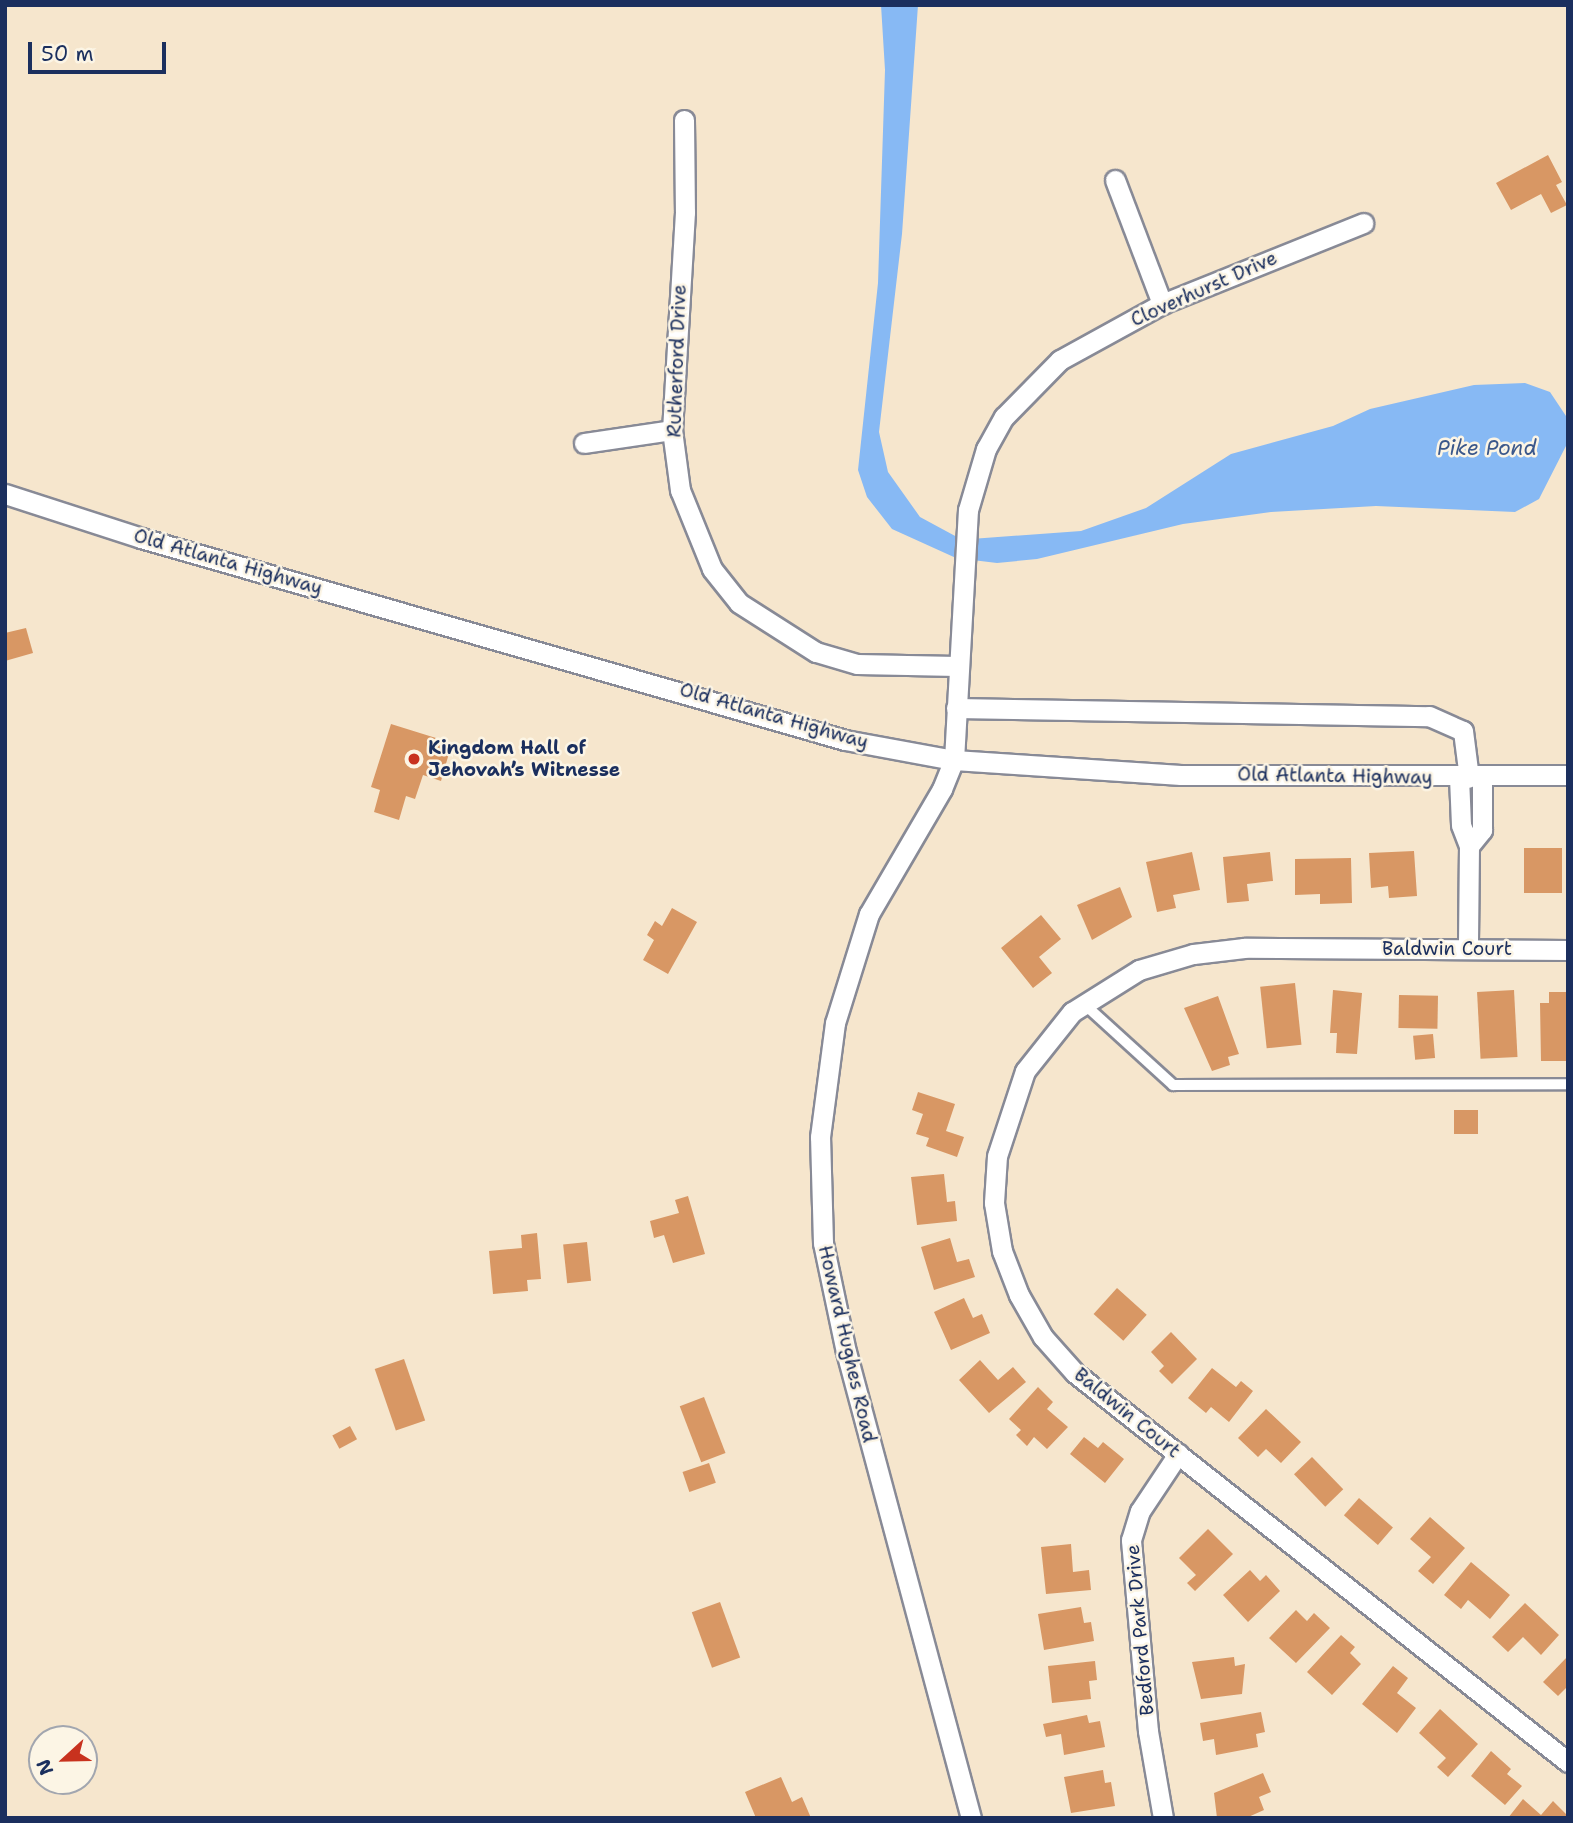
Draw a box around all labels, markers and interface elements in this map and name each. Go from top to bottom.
scale bar [32,28,170,72]
text: 50 m [41,40,94,68]
street label: Cloverhurst Drive [1127,246,1281,332]
street label: Rutherford Drive [663,284,691,438]
water label: Pike Pond [1437,435,1537,461]
street label: Old Atlanta Highway [131,524,325,600]
street label: Old Atlanta Highway [677,678,871,754]
place label: Kingdom Hall of Jehovah’s Witnesse [428,737,620,781]
marker: Kingdom Hall of Jehovah’s Witnesse [406,751,422,767]
street label: Old Atlanta Highway [1237,763,1433,789]
street label: Baldwin Court [1382,938,1512,960]
street label: Howard Hughes Road [813,1243,881,1445]
street label: Baldwin Court [1069,1363,1185,1463]
street label: Bedford Park Drive [1121,1543,1159,1717]
north arrow [28,1725,98,1795]
text: N [31,1756,59,1779]

